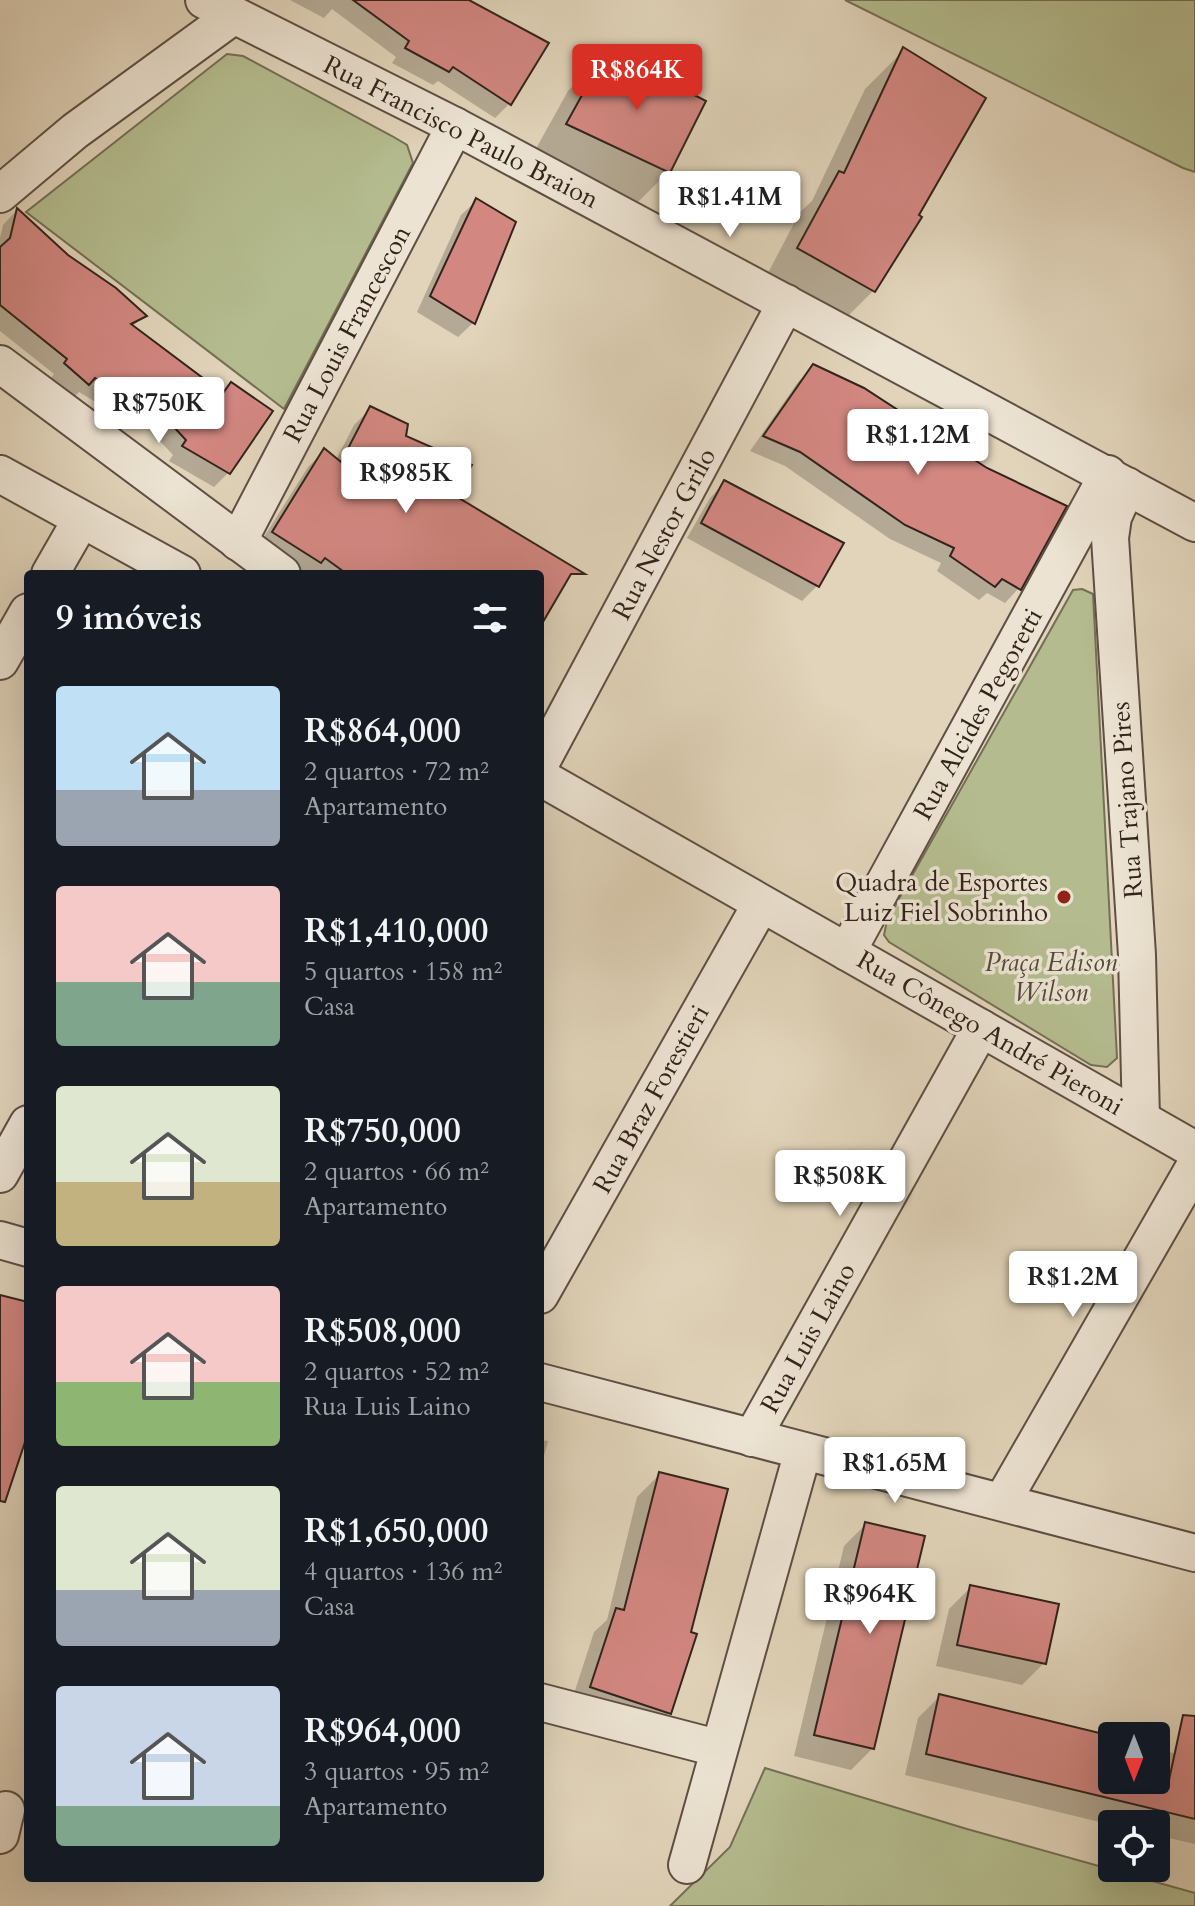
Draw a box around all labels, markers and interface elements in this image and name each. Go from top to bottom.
pin: R$864K [572,44,702,112]
street label: Rua Francisco Paulo Braion [317,47,605,217]
text: R$864K [590,52,684,87]
pin: R$1.41M [656,171,804,239]
text: R$1.41M [677,179,783,214]
street label: Rua Louis Francescon [275,219,419,449]
pin: R$750K [94,377,224,445]
text: R$750K [112,385,206,420]
pin: R$1.12M [844,409,992,477]
text: R$1.12M [865,417,971,452]
street label: Rua Nestor Grilo [604,442,724,626]
pin: R$985K [341,447,471,515]
text: R$985K [359,455,453,490]
text: 9 imóveis [56,595,202,641]
icon: filters [468,596,512,640]
street label: Rua Alcides Pegoretti [905,602,1051,826]
street label: Rua Trajano Pires [1103,700,1151,900]
text: R$864,000 [304,708,461,754]
icon: home [120,718,216,814]
text: 2 quartos · 72 m² [304,754,489,789]
text: Apartamento [304,789,447,824]
place label: Quadra de Esportes Luiz Fiel Sobrinho [835,865,1048,930]
marker: Quadra de Esportes Luiz Fiel Sobrinho [1055,888,1073,906]
text: R$1,410,000 [304,908,488,954]
icon: home [120,918,216,1014]
street label: Rua Cônego André Pieroni [850,942,1130,1124]
park label: Praça Edison Wilson [985,945,1118,1010]
text: 5 quartos · 158 m² [304,954,502,989]
text: Casa [304,989,355,1024]
street label: Rua Braz Forestieri [585,998,717,1200]
text: R$750,000 [304,1108,461,1154]
icon: home [120,1118,216,1214]
pin: R$508K [775,1150,905,1218]
text: 2 quartos · 66 m² [304,1154,489,1189]
text: R$508K [793,1158,887,1193]
text: Apartamento [304,1189,447,1224]
pin: R$1.2M [1008,1251,1138,1319]
street label: Rua Luis Laino [752,1257,864,1419]
text: R$1.2M [1027,1259,1119,1294]
text: R$508,000 [304,1308,461,1354]
icon: home [120,1318,216,1414]
text: 2 quartos · 52 m² [304,1354,489,1389]
text: Rua Luis Laino [304,1389,471,1424]
pin: R$1.65M [821,1437,969,1505]
text: R$1.65M [842,1445,948,1480]
text: R$1,650,000 [304,1508,488,1554]
icon: home [120,1518,216,1614]
text: 4 quartos · 136 m² [304,1554,502,1589]
pin: R$964K [805,1568,935,1636]
text: R$964K [823,1576,917,1611]
text: Casa [304,1589,355,1624]
text: R$964,000 [304,1708,461,1754]
icon: home [120,1718,216,1814]
north arrow [1098,1722,1170,1794]
map controls [1098,1722,1170,1882]
text: 3 quartos · 95 m² [304,1754,489,1789]
text: Apartamento [304,1789,447,1824]
button: locate [1098,1810,1170,1882]

